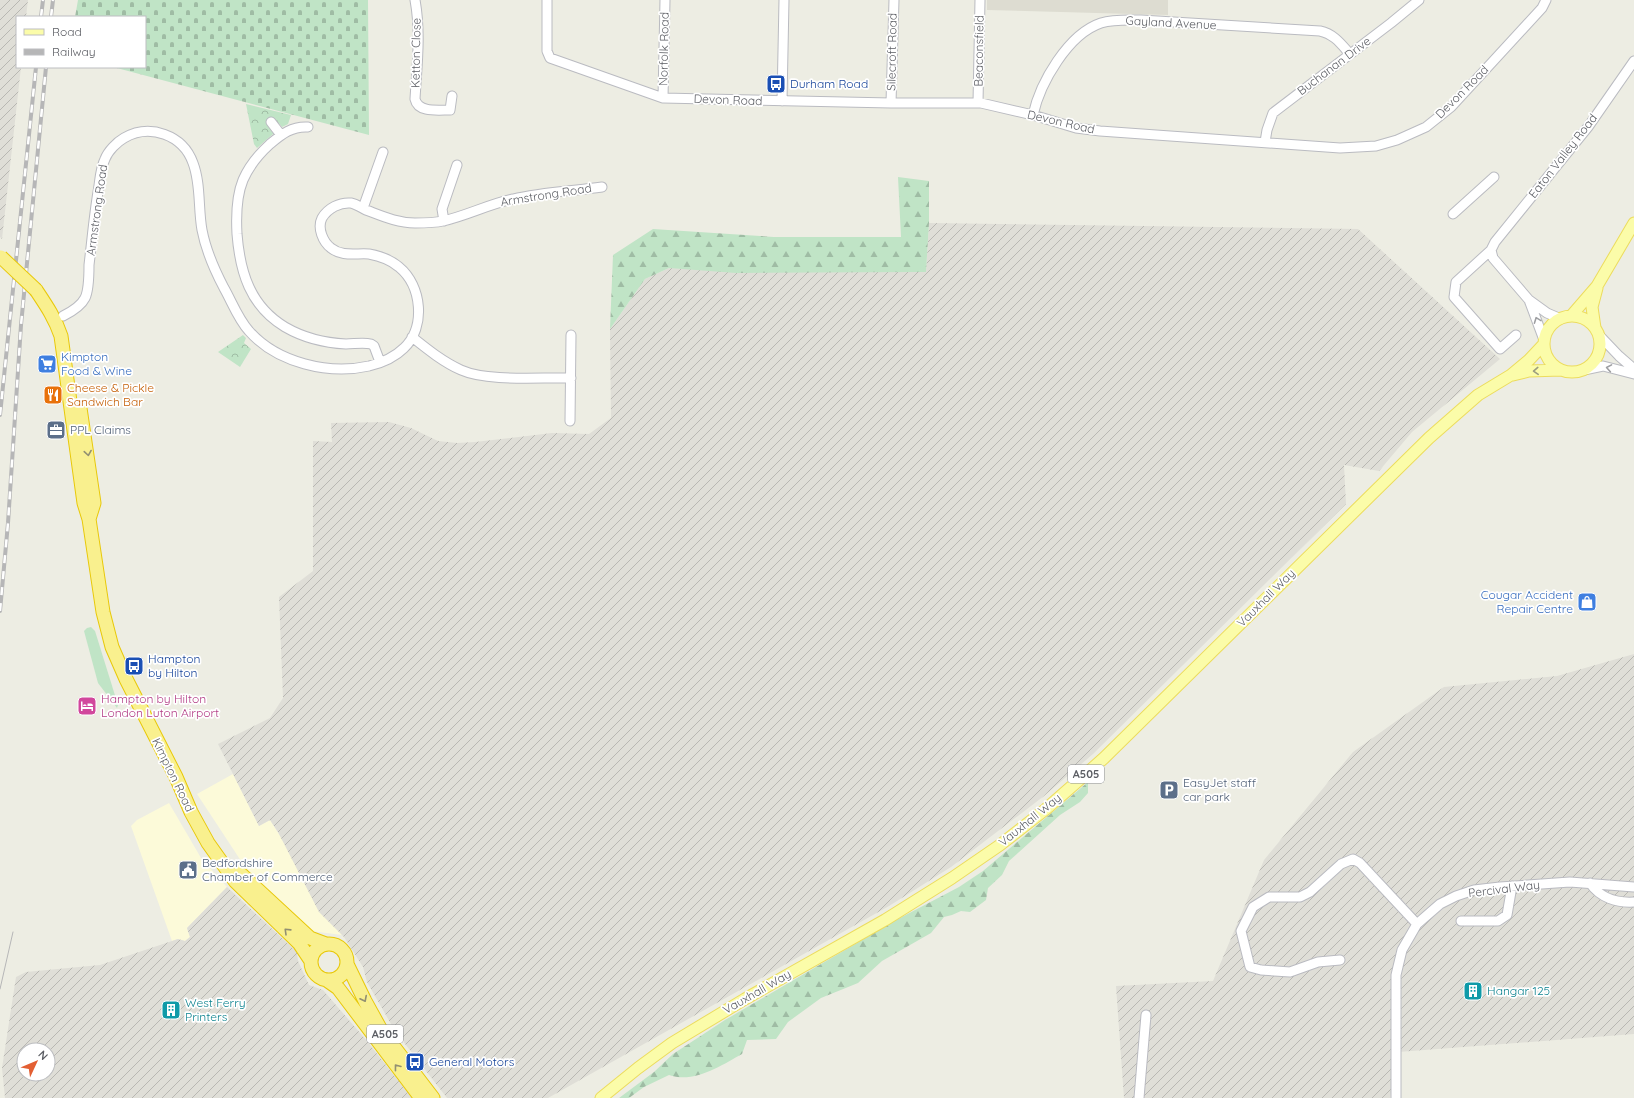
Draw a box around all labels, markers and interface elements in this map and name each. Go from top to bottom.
street label: Norfolk Road [655,12,672,86]
street label: Silecroft Road [883,13,900,91]
street label: Gayland Avenue [1125,13,1217,32]
street label: Beaconsfield [970,15,987,87]
legend [16,16,146,68]
street label: Ketton Close [407,17,424,88]
text: Road [52,24,82,39]
street label: Buchanan Drive [1294,33,1374,98]
text: Railway [52,44,96,59]
street label: Devon Road [1432,62,1491,121]
bus stop icon: Durham Road [765,73,787,95]
place label: Durham Road [790,76,868,91]
street label: Devon Road [693,91,763,108]
street label: Devon Road [1026,106,1096,137]
street label: Eaton Valley Road [1525,111,1600,201]
street label: Armstrong Road [83,163,110,257]
street label: Armstrong Road [499,180,593,209]
one-way arrow [1533,317,1541,324]
place label: Kimpton Food & Wine [61,349,132,378]
supermarket icon: Kimpton Food & Wine [36,353,58,375]
one-way arrow [1606,364,1613,372]
one-way arrow [1533,367,1539,375]
place label: Cheese & Pickle Sandwich Bar [67,380,154,409]
restaurant icon: Cheese & Pickle Sandwich Bar [42,384,64,406]
office icon: PPL Claims [45,419,67,441]
place label: PPL Claims [70,422,131,437]
one-way arrow [83,450,92,456]
street label: Vauxhall Way [1233,565,1298,630]
place label: Cougar Accident Repair Centre [1481,587,1573,616]
shop icon: Cougar Accident Repair Centre [1576,591,1598,613]
place label: Hampton by Hilton [148,651,200,680]
bus stop icon: Hampton by Hilton [123,655,145,677]
place label: Hampton by Hilton London Luton Airport [101,691,219,720]
hotel icon: Hampton by Hilton London Luton Airport [76,695,98,717]
street label: Kimpton Road [149,735,198,814]
road number: A505 [1068,765,1104,783]
place label: EasyJet staff car park [1183,775,1256,804]
parking icon: EasyJet staff car park [1158,779,1180,801]
street label: Vauxhall Way [995,790,1064,849]
place label: Bedfordshire Chamber of Commerce [202,855,333,884]
public building icon: Bedfordshire Chamber of Commerce [177,859,199,881]
street label: Percival Way [1467,877,1541,900]
one-way arrow [284,928,292,936]
street label: Vauxhall Way [720,966,793,1017]
building icon: Hangar 125 [1462,980,1484,1002]
place label: Hangar 125 [1487,983,1550,998]
place label: West Ferry Printers [185,995,246,1024]
one-way arrow [360,995,367,1003]
building icon: West Ferry Printers [160,999,182,1021]
road number: A505 [367,1025,403,1043]
north arrow [16,1042,56,1082]
text: N [35,1047,51,1063]
bus stop icon: General Motors [404,1051,426,1073]
place label: General Motors [429,1054,515,1069]
one-way arrow [395,1065,402,1072]

